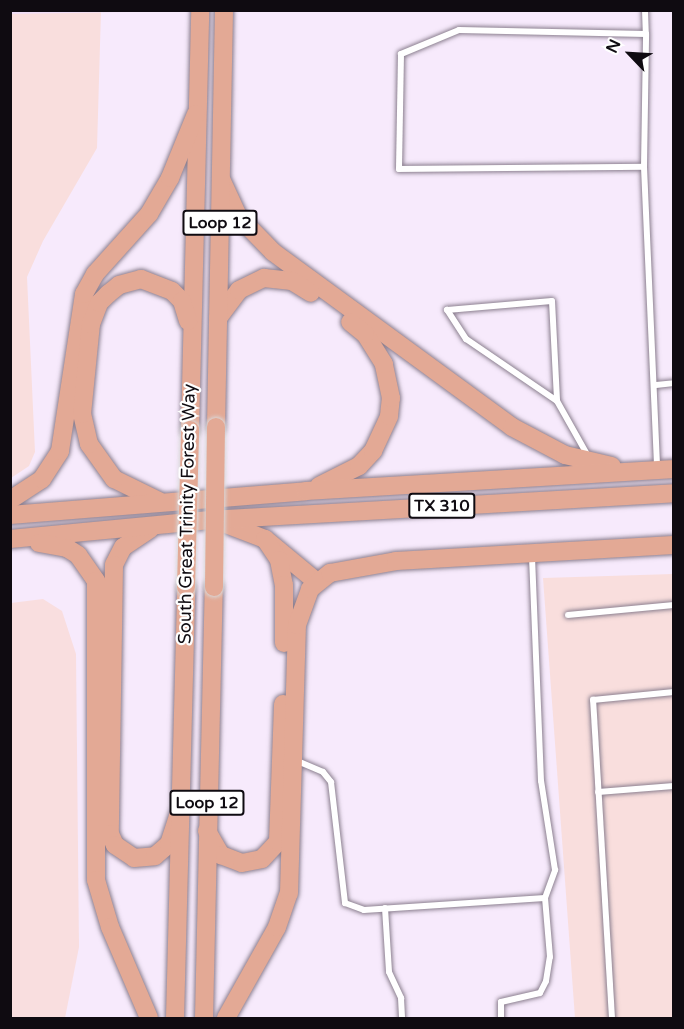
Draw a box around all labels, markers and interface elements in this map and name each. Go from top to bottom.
north arrow [600,24,660,84]
text: N [602,36,625,56]
road number: Loop 12 [181,210,259,236]
street label: South Great Trinity Forest Way [174,384,200,644]
road number: TX 310 [408,493,476,519]
road number: Loop 12 [168,790,246,816]

